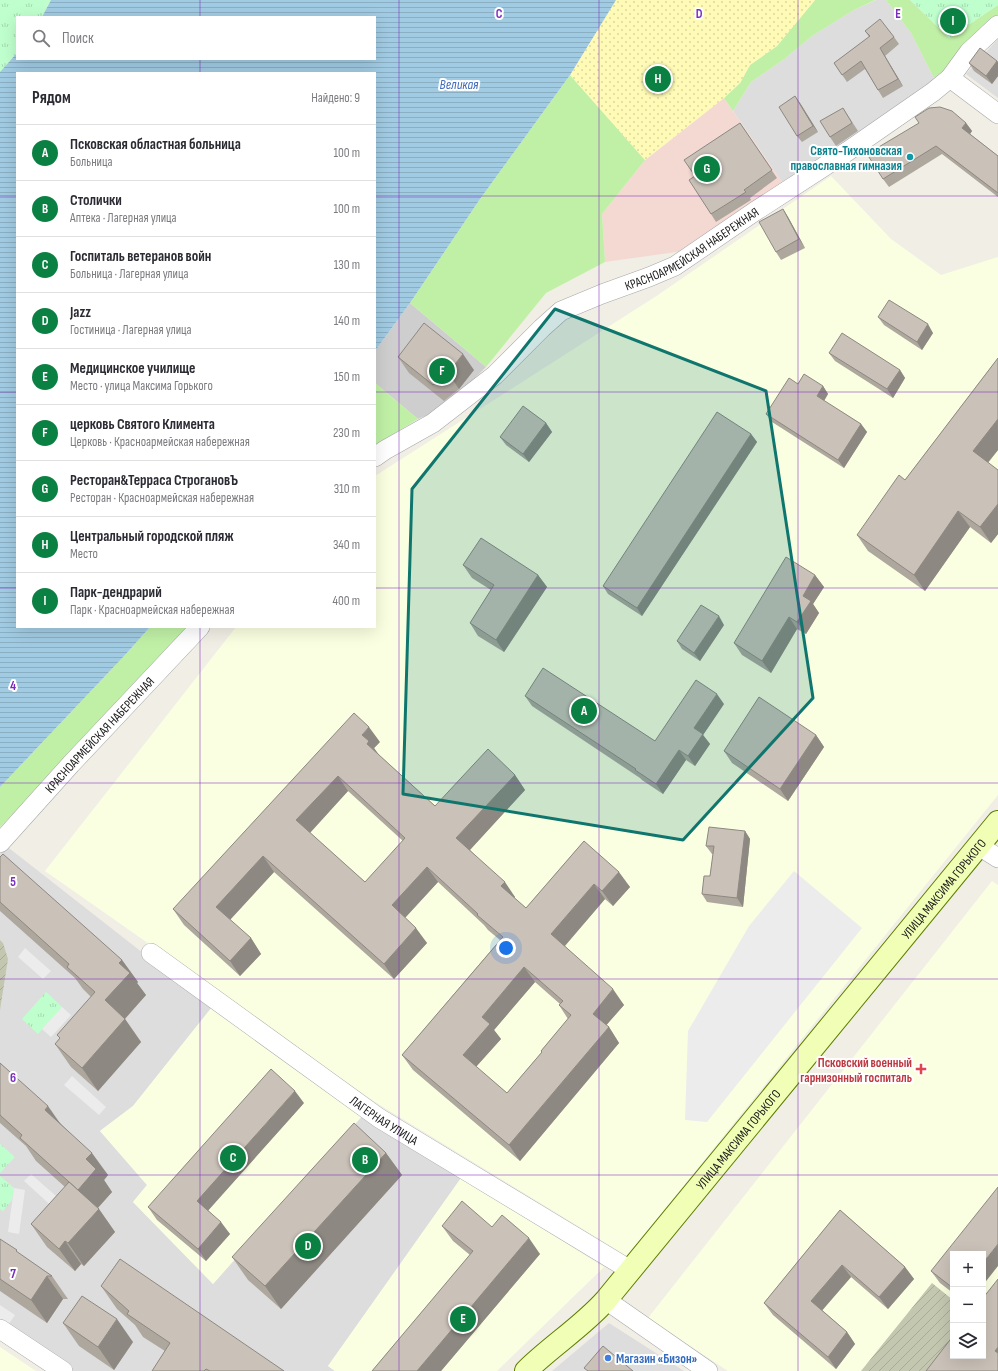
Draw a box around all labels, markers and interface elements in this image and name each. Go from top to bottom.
text: C [496,6,503,22]
text: D [696,6,703,22]
text: E [895,6,901,22]
pin: I [940,6,966,36]
search box [16,16,376,60]
icon: search [30,27,52,49]
text: Поиск [62,29,94,48]
pin: H [645,64,671,94]
water label: Великая [440,76,479,93]
text: Рядом [32,88,71,108]
text: Найдено: 9 [311,90,360,106]
text: Псковская областная больница [70,135,241,154]
place label: Свято-Тихоновская православная гимназия [790,143,902,174]
text: A [42,145,48,161]
text: 100 m [333,145,360,161]
marker: Свято-Тихоновская православная гимназия [905,152,915,162]
text: Больница [70,154,113,170]
pin: G [694,154,720,184]
text: Столички [70,191,122,210]
text: B [42,201,48,217]
text: 100 m [333,201,360,217]
street label: КРАСНОАРМЕЙСКАЯ НАБЕРЕЖНАЯ [623,204,762,294]
text: Аптека · Лагерная улица [70,210,177,226]
text: Госпиталь ветеранов войн [70,247,211,266]
text: C [42,257,48,273]
text: 130 m [334,257,360,273]
text: Больница · Лагерная улица [70,266,188,282]
text: Jazz [70,303,91,322]
text: D [42,313,48,329]
text: 140 m [334,313,360,329]
text: Гостиница · Лагерная улица [70,322,192,338]
pin: F [429,356,455,386]
text: Медицинское училище [70,359,195,378]
text: E [42,369,48,385]
text: 150 m [334,369,360,385]
text: Место · улица Максима Горького [70,378,213,394]
text: церковь Святого Климента [70,415,215,434]
text: F [42,425,48,441]
text: 230 m [333,425,360,441]
text: Церковь · Красноармейская набережная [70,434,250,450]
text: Ресторан&Терраса СтрогановЪ [70,471,238,490]
text: G [42,481,48,497]
text: 310 m [334,481,360,497]
text: Ресторан · Красноармейская набережная [70,490,254,506]
text: Центральный городской пляж [70,527,234,546]
text: H [42,537,48,553]
text: 340 m [333,537,360,553]
text: Место [70,546,98,562]
text: Парк-дендрарий [70,583,162,602]
text: I [44,593,46,609]
text: 400 m [333,593,360,609]
text: Парк · Красноармейская набережная [70,602,234,618]
street label: КРАСНОАРМЕЙСКАЯ НАБЕРЕЖНАЯ [42,674,158,797]
text: 4 [10,678,16,694]
pin: A [571,696,597,726]
street label: УЛИЦА МАКСИМА ГОРЬКОГО [898,836,990,943]
text: 5 [10,874,16,890]
your location [496,938,516,958]
place label: Псковский военный гарнизонный госпиталь [800,1055,912,1086]
marker: Псковский военный гарнизонный госпиталь [915,1063,927,1075]
text: 6 [10,1070,16,1086]
street label: УЛИЦА МАКСИМА ГОРЬКОГО [693,1087,784,1193]
street label: ЛАГЕРНАЯ УЛИЦА [347,1093,421,1149]
pin: C [220,1143,246,1173]
pin: B [352,1145,378,1175]
pin: D [295,1231,321,1261]
map controls [950,1251,986,1359]
button: + [950,1251,986,1287]
text: 7 [10,1266,16,1282]
button: − [950,1287,986,1323]
pin: E [450,1304,476,1334]
button: layers [950,1323,986,1359]
place label: Магазин «Бизон» [616,1351,698,1367]
marker: Магазин «Бизон» [603,1353,613,1363]

